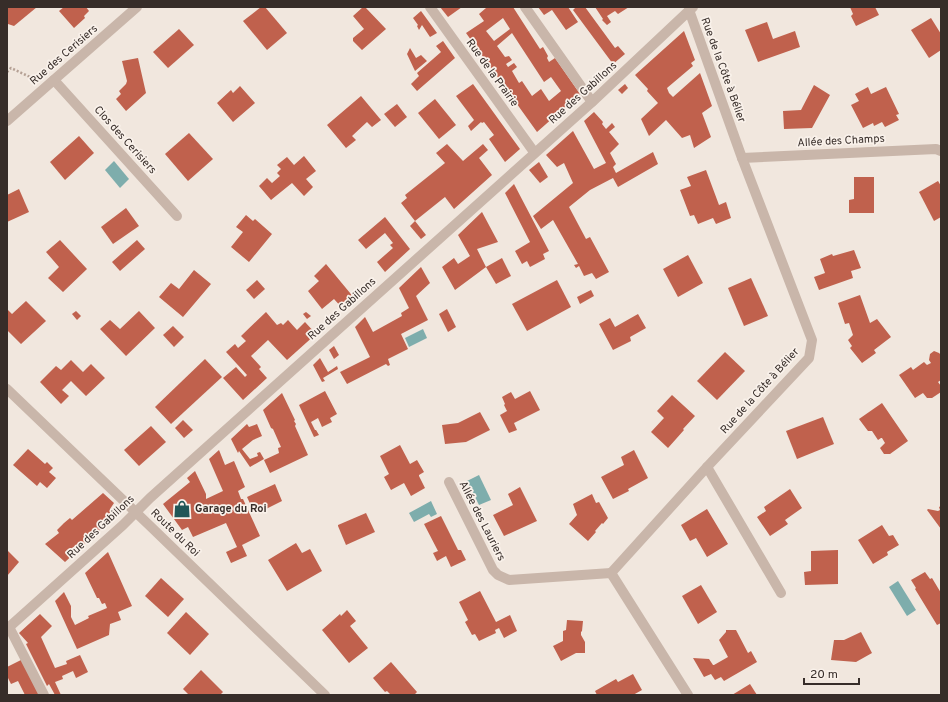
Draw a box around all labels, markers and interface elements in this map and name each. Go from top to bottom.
street label: Rue de la Côte à Bélier [697,15,749,125]
street label: Rue des Cerisiers [27,22,101,88]
street label: Rue de la Prairie [463,36,521,110]
street label: Rue des Gabillons [546,59,620,127]
street label: Clos des Cerisiers [91,103,159,177]
street label: Allée des Champs [797,132,885,150]
street label: Rue des Gabillons [305,275,379,343]
street label: Rue de la Côte à Bélier [718,345,803,437]
street label: Allée des Lauriers [456,479,508,563]
street label: Rue des Gabillons [64,492,138,562]
shop icon: Garage du Roi [172,499,192,519]
place label: Garage du Roi [195,502,267,516]
street label: Route du Roi [148,506,202,560]
scale bar [804,660,859,686]
text: 20 m [810,667,838,683]

